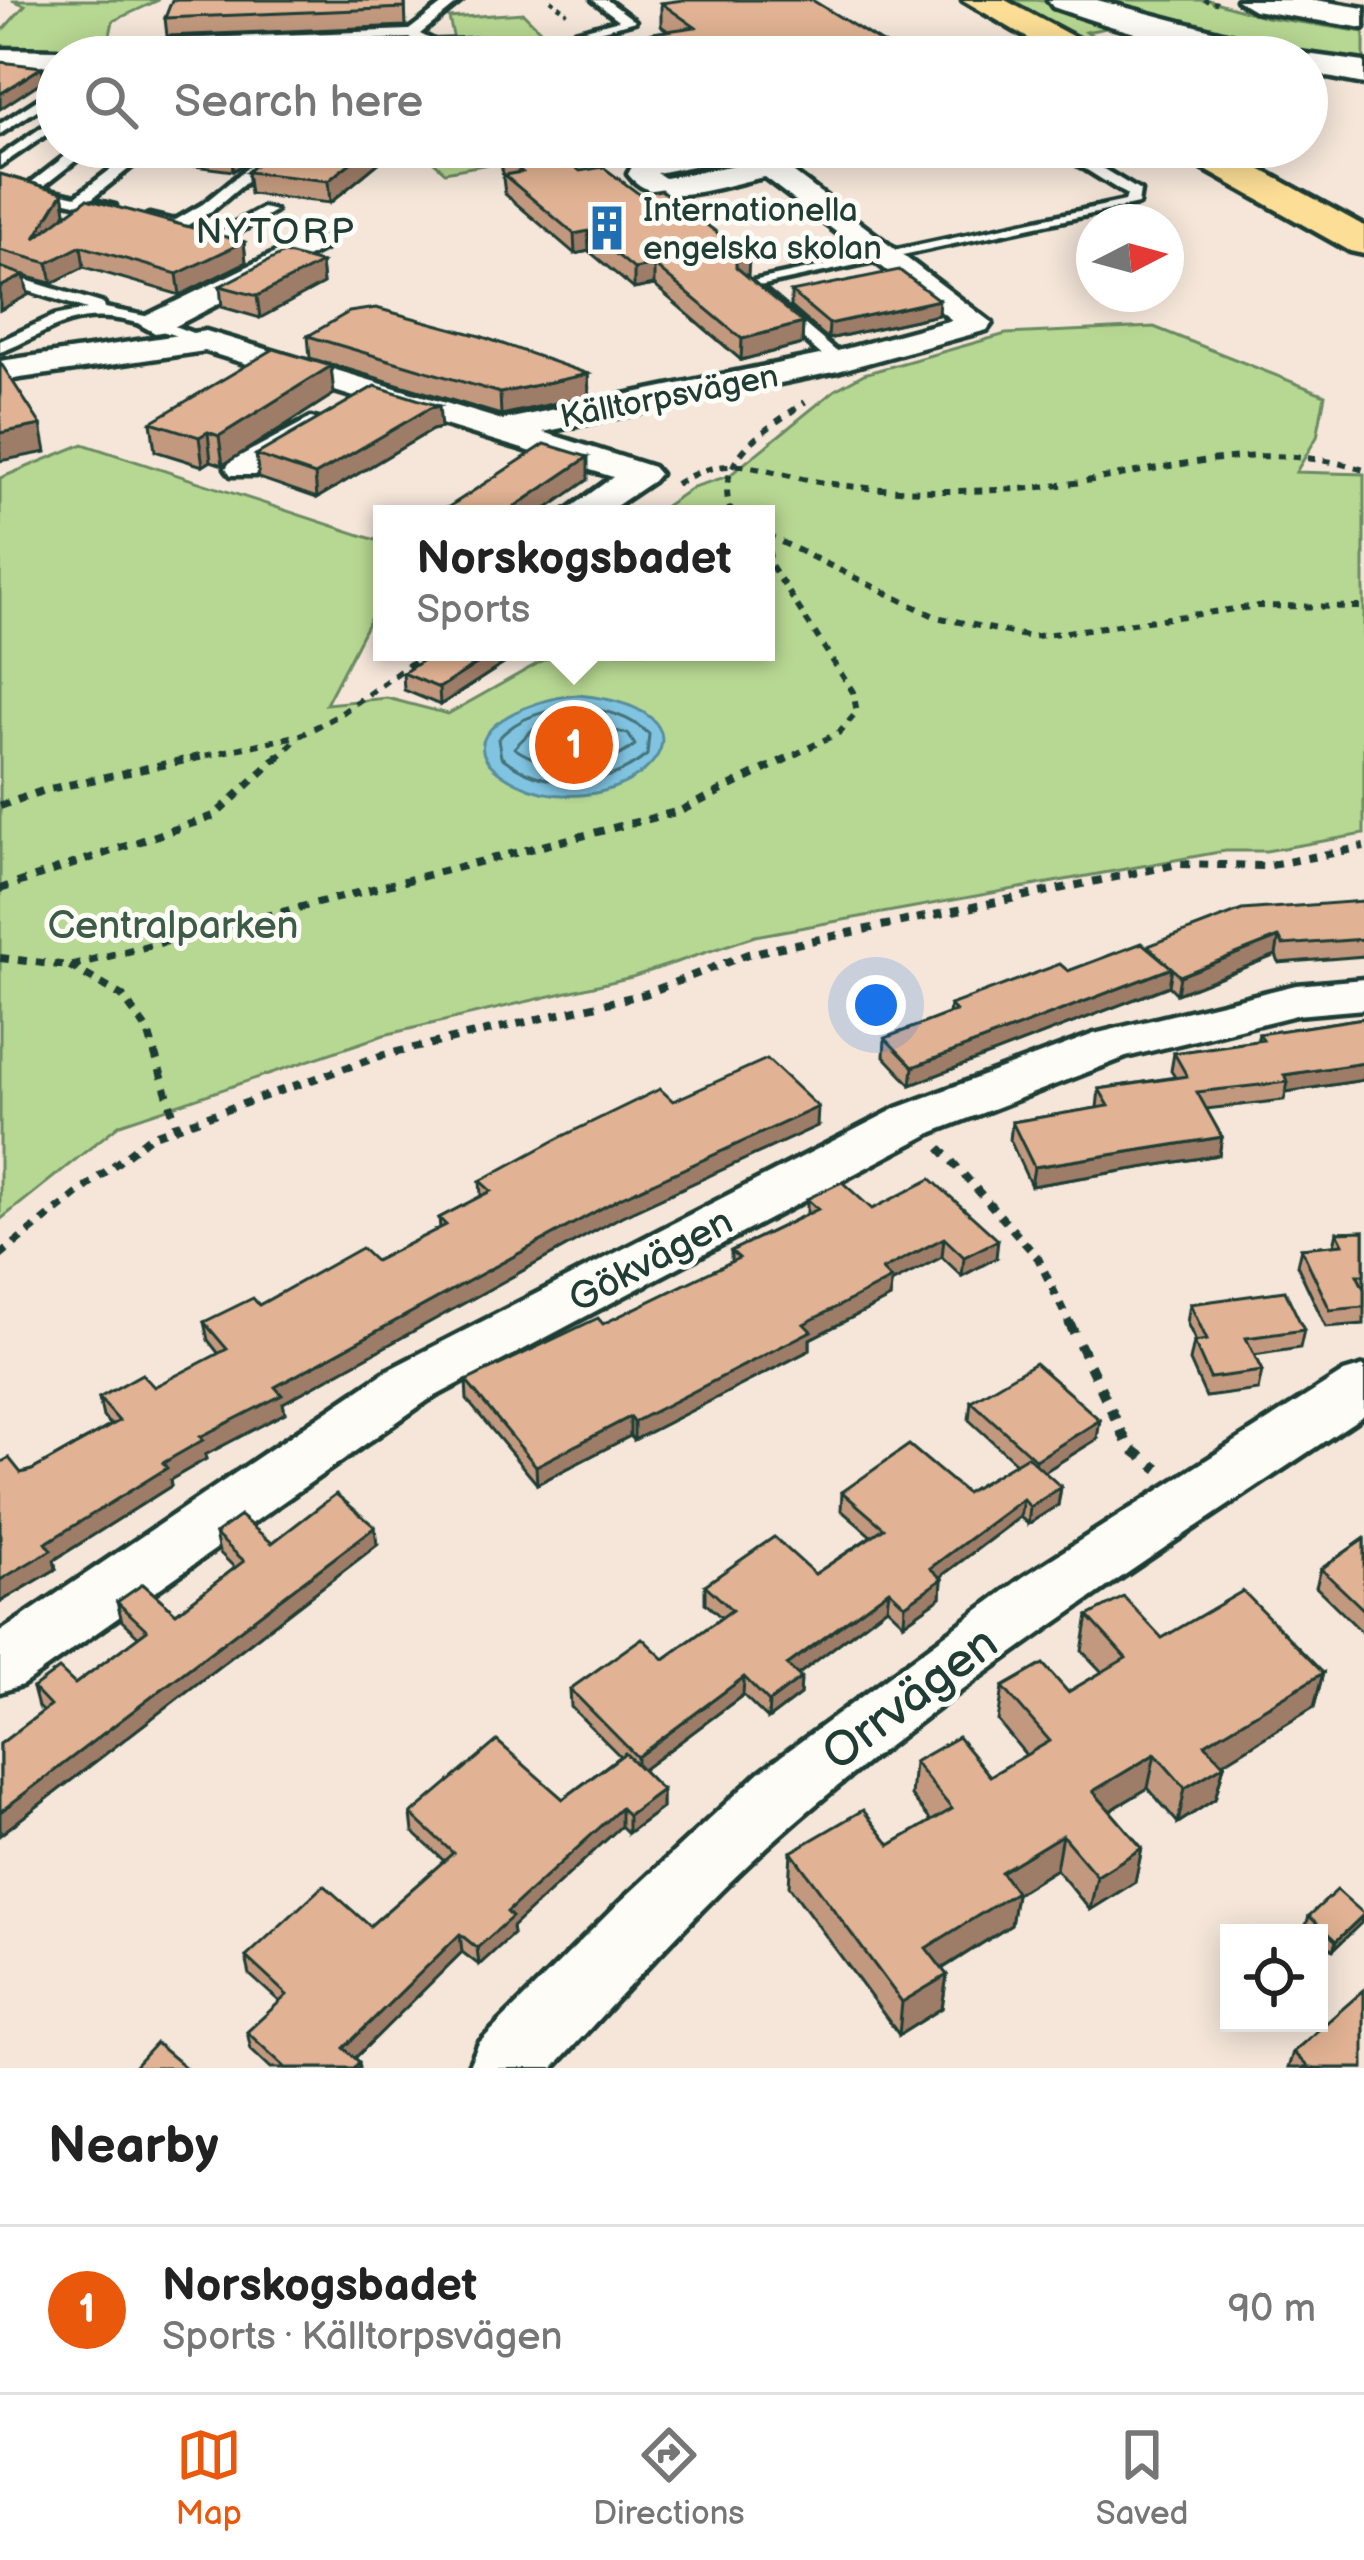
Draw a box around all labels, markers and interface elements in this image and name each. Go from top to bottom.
search box [36,36,1328,168]
icon: search [78,69,144,135]
text: Search here [174,75,423,130]
place label: Internationella engelska skolan [643,191,882,269]
building icon: Internationella engelska skolan [582,203,632,253]
north arrow [1076,204,1184,312]
district label: NYTORP [195,211,357,254]
street label: Källtorpsvägen [557,356,782,438]
popup [373,505,775,661]
text: Norskogsbadet [416,532,732,587]
text: Sports [416,587,530,634]
pin: 1 [535,700,613,790]
park label: Centralparken [47,903,299,950]
your location [846,975,906,1035]
street label: Gökvägen [561,1199,741,1324]
street label: Orrvägen [812,1615,1009,1783]
map controls [1220,1924,1328,2032]
button: locate [1220,1924,1328,2032]
text: Nearby [48,2116,219,2177]
text: Norskogsbadet [162,2259,477,2314]
text: 1 [79,2286,95,2333]
text: 90 m [1228,2286,1316,2333]
text: Sports · Källtorpsvägen [162,2314,562,2361]
tab: Map [176,2422,242,2534]
tab: Directions [593,2422,745,2534]
tab: Saved [1096,2422,1188,2534]

